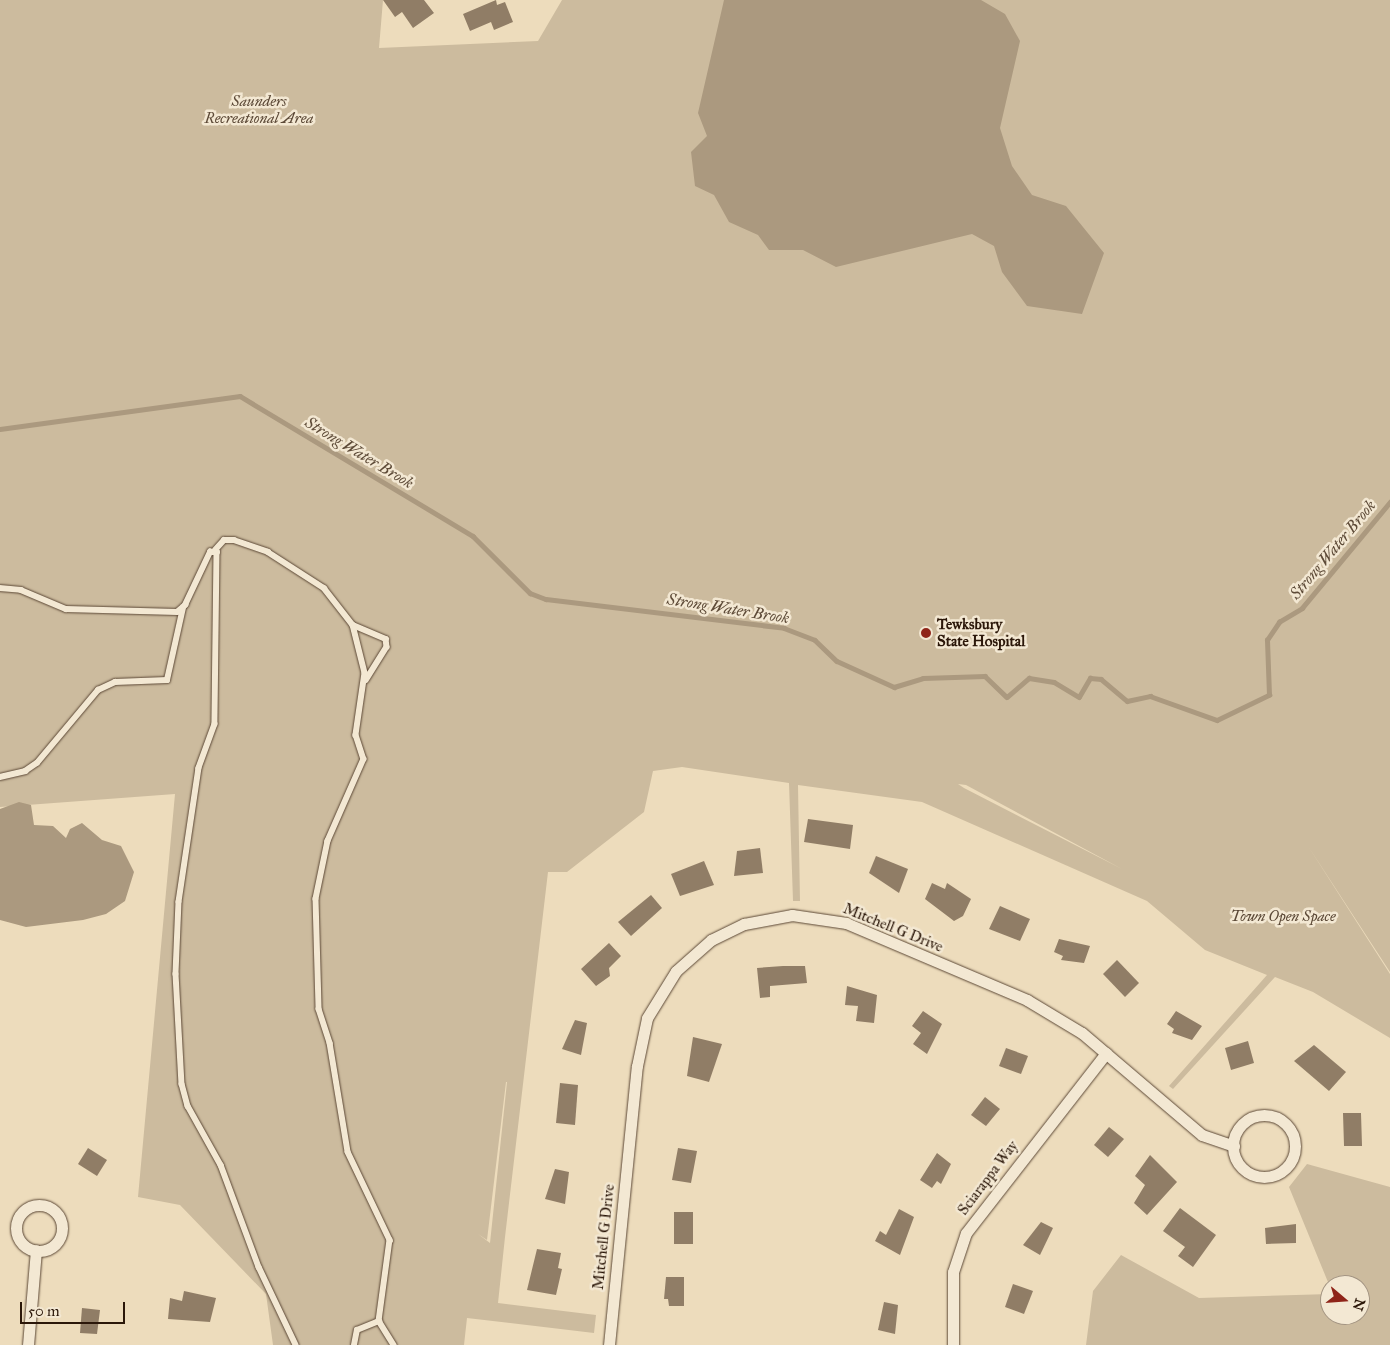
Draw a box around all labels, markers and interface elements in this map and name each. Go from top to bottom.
park label: Saunders Recreational Area [205,92,313,127]
water label: Strong Water Brook [301,413,417,493]
water label: Strong Water Brook [1286,497,1380,603]
water label: Strong Water Brook [666,590,790,628]
place label: Tewksbury State Hospital [937,615,1025,650]
marker: Tewksbury State Hospital [919,626,933,640]
street label: Mitchell G Drive [841,900,945,956]
park label: Town Open Space [1230,908,1336,926]
street label: Sciarappa Way [954,1137,1022,1219]
street label: Mitchell G Drive [590,1183,618,1291]
north arrow [1320,1275,1370,1325]
scale bar [22,1292,128,1324]
text: N [1349,1296,1369,1313]
text: 50 m [28,1302,60,1320]

